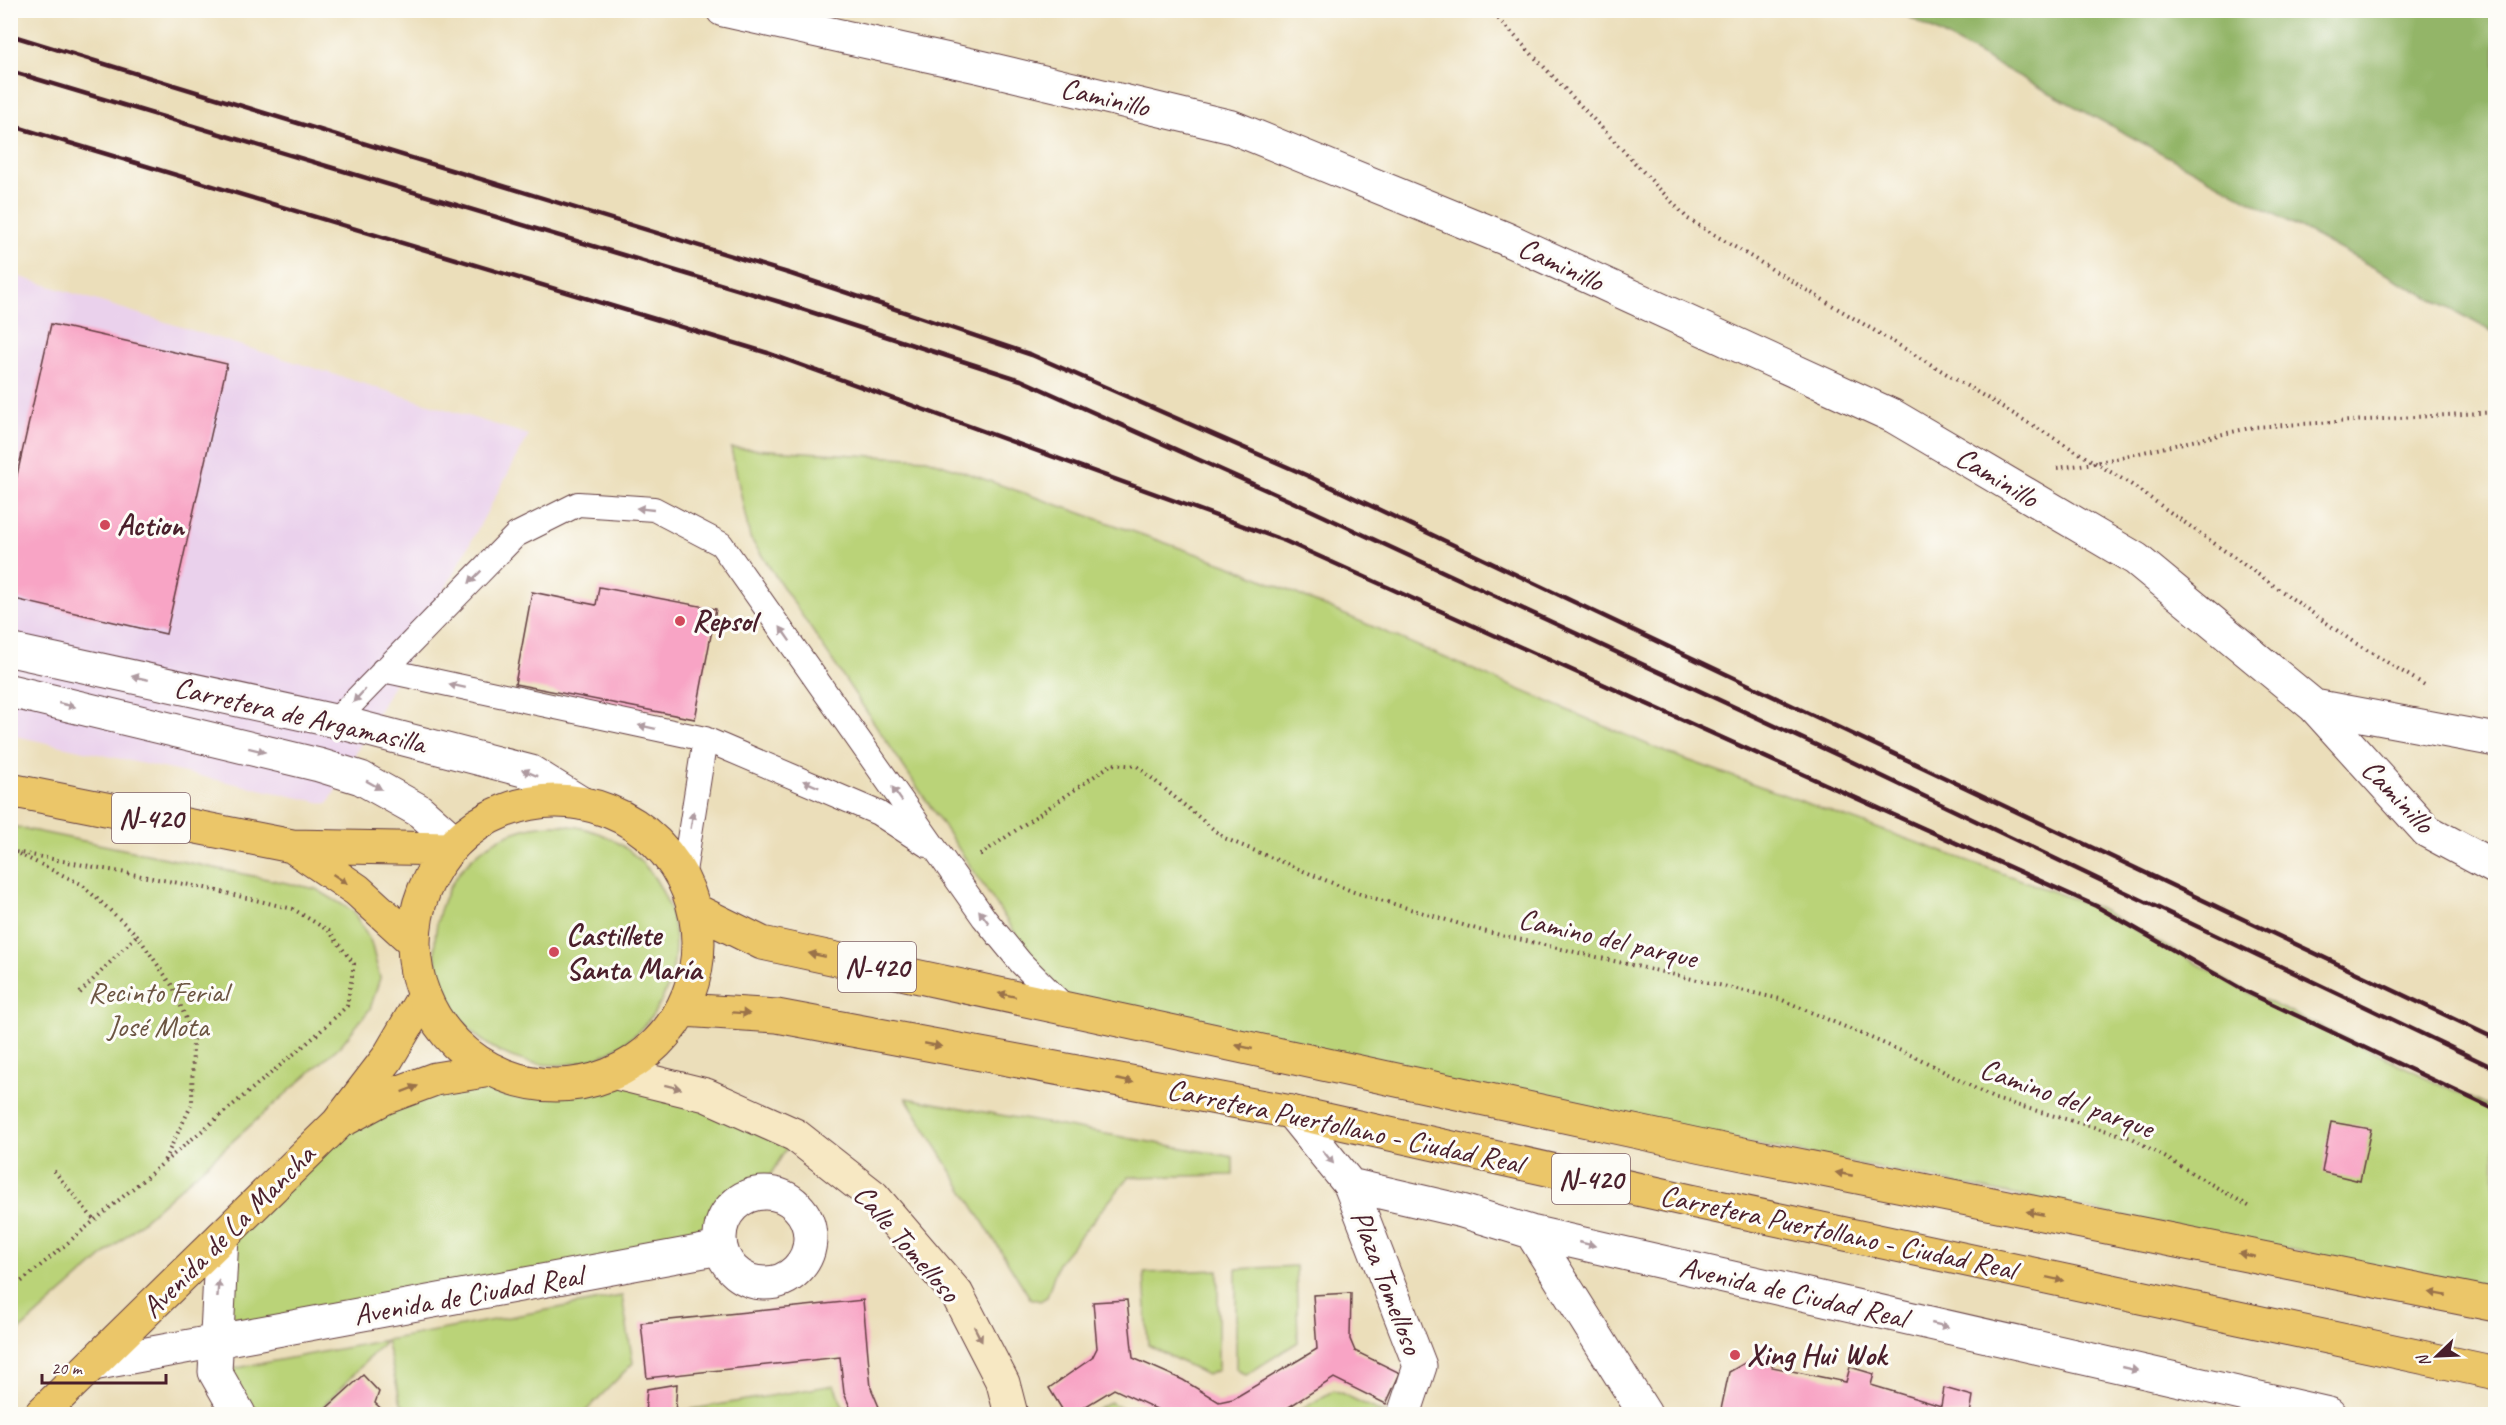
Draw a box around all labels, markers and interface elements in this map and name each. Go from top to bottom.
street label: Caminillo [1057,68,1154,126]
street label: Caminillo [1512,228,1611,301]
street label: Caminillo [1949,438,2046,517]
one-way arrow [636,504,655,514]
place label: Action [117,506,186,544]
marker: Action [98,518,112,532]
one-way arrow [469,569,483,583]
place label: Repsol [692,602,762,640]
marker: Repsol [673,614,687,628]
one-way arrow [779,627,791,643]
street label: Carretera de Argamasilla [171,668,432,763]
one-way arrow [131,673,150,683]
one-way arrow [447,681,466,690]
one-way arrow [353,689,367,703]
one-way arrow [58,700,77,710]
one-way arrow [638,721,657,731]
one-way arrow [248,746,266,756]
street label: Caminillo [2353,751,2444,842]
one-way arrow [521,768,539,778]
one-way arrow [802,779,820,789]
one-way arrow [366,780,383,790]
one-way arrow [891,786,903,802]
road number: N-420 [112,793,190,843]
one-way arrow [688,810,697,829]
one-way arrow [332,873,348,884]
street label: Camino del parque [1515,899,1703,977]
one-way arrow [978,909,990,924]
place label: Castillete Santa María [566,916,704,988]
road number: N-420 [838,942,916,992]
marker: Castillete Santa María [547,945,561,959]
one-way arrow [807,950,826,959]
park label: Recinto Ferial José Mota [88,973,233,1045]
one-way arrow [998,990,1017,999]
one-way arrow [732,1009,751,1018]
one-way arrow [924,1041,943,1050]
one-way arrow [1234,1042,1253,1051]
street label: Camino del parque [1975,1049,2161,1148]
street label: Carretera Puertollano - Ciudad Real [1164,1070,1531,1183]
one-way arrow [1116,1077,1135,1086]
one-way arrow [664,1082,682,1092]
one-way arrow [401,1083,419,1093]
street label: Avenida de La Mancha [133,1135,324,1326]
one-way arrow [1321,1149,1334,1164]
road number: N-420 [1552,1154,1630,1204]
one-way arrow [1834,1169,1853,1178]
street label: Calle Tomelloso [845,1176,970,1311]
street label: Carretera Puertollano - Ciudad Real [1657,1176,2024,1289]
street label: Plaza Tomelloso [1342,1205,1432,1361]
one-way arrow [2025,1208,2044,1217]
one-way arrow [1577,1240,1596,1250]
street label: Avenida de Ciudad Real [1676,1247,1915,1338]
one-way arrow [2237,1250,2256,1259]
street label: Avenida de Ciudad Real [351,1255,590,1334]
one-way arrow [2046,1275,2065,1284]
one-way arrow [214,1280,223,1299]
one-way arrow [2428,1289,2447,1298]
one-way arrow [1931,1321,1950,1331]
one-way arrow [973,1326,983,1343]
north arrow [2407,1326,2467,1386]
place label: Xing Hui Wok [1747,1336,1889,1374]
scale bar [42,1347,166,1385]
marker: Xing Hui Wok [1728,1348,1742,1362]
text: N [2412,1350,2435,1370]
text: 20 m [51,1357,84,1379]
one-way arrow [2121,1365,2140,1374]

